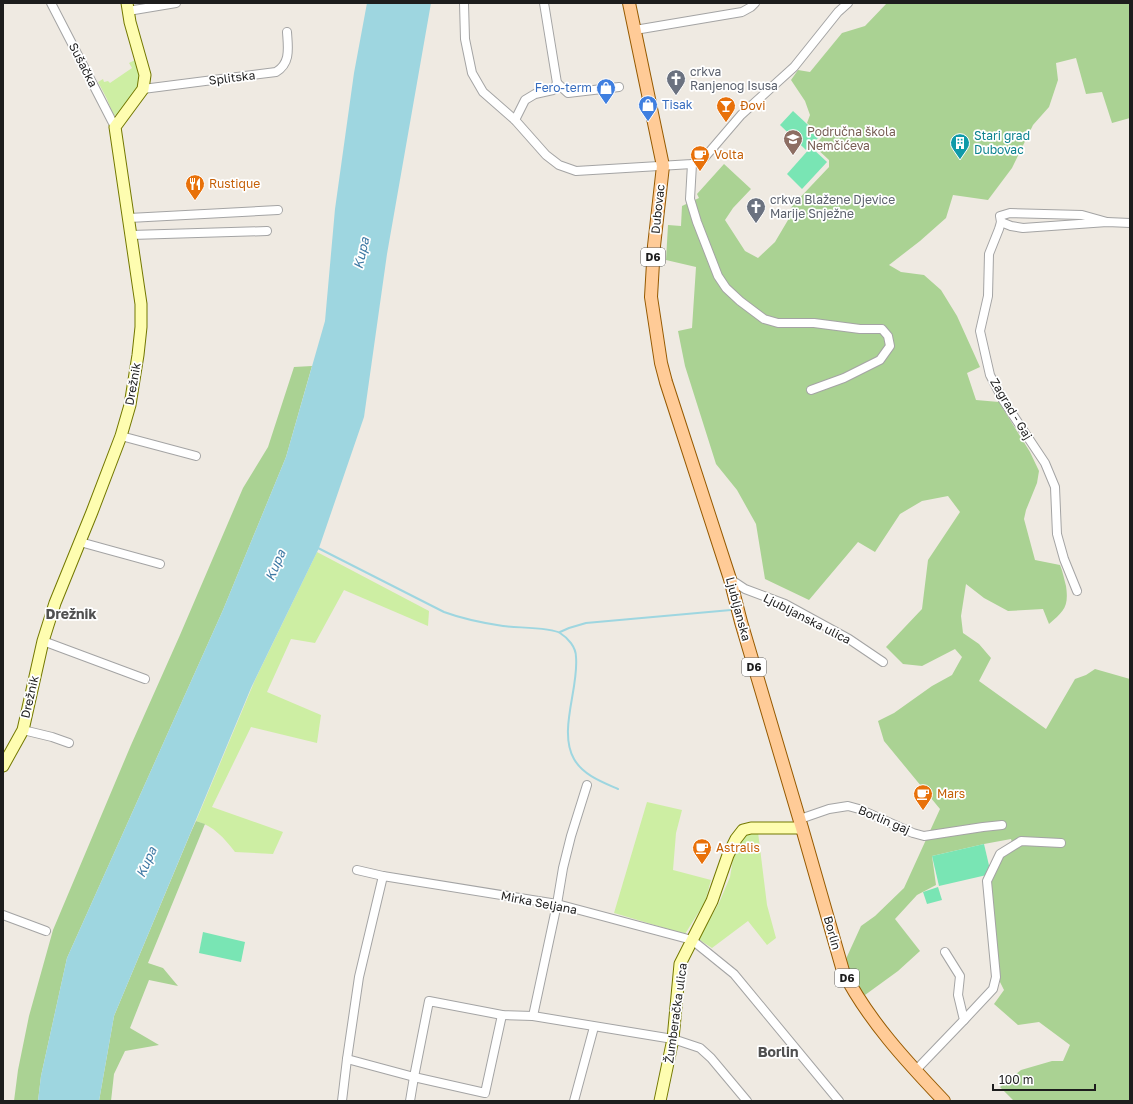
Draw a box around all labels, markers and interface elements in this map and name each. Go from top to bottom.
street label: Sušačka [66,40,101,90]
place label: crkva Ranjenog Isusa [690,64,778,93]
street label: Splitska [208,67,256,88]
church icon: crkva Ranjenog Isusa [665,68,687,96]
shop icon: Fero-term [595,77,617,105]
place label: Fero-term [535,80,592,95]
shop icon: Tisak [637,94,659,122]
bar icon: Đovi [715,95,737,123]
place label: Tisak [662,97,693,112]
place label: Đovi [740,98,765,113]
place label: Područna škola Nemčićeva [807,124,896,153]
school or university icon: Područna škola Nemčićeva [782,128,804,156]
place label: Stari grad Dubovac [974,128,1030,157]
building icon: Stari grad Dubovac [949,132,971,160]
cafe icon: Volta [689,144,711,172]
place label: Volta [714,147,744,162]
restaurant icon: Rustique [184,173,206,201]
place label: Rustique [209,176,260,191]
street label: Dubovac [647,183,668,234]
place label: crkva Blažene Djevice Marije Snježne [770,192,895,221]
church icon: crkva Blažene Djevice Marije Snježne [745,196,767,224]
water label: Kupa [350,235,373,270]
road number: D6 [641,248,665,266]
street label: Drežnik [121,361,144,407]
street label: Zagrad - Gaj [987,375,1036,442]
water label: Kupa [261,547,289,583]
street label: Ljubljanska [723,575,754,643]
street label: Ljubljanska ulica [761,590,854,647]
district label: Drežnik [45,605,97,622]
road number: D6 [742,658,766,676]
street label: Drežnik [17,674,42,720]
cafe icon: Mars [912,783,934,811]
place label: Mars [937,786,965,801]
street label: Borlin gaj [856,802,912,837]
cafe icon: Astralis [691,837,713,865]
place label: Astralis [716,840,760,855]
water label: Kupa [132,844,160,880]
street label: Mirka Seljana [500,888,578,917]
street label: Borlin [821,914,844,951]
street label: Žumberačka ulica [661,962,690,1064]
road number: D6 [835,969,859,987]
district label: Borlin [758,1043,798,1060]
scale bar [993,1066,1095,1092]
text: 100 m [999,1072,1033,1087]

